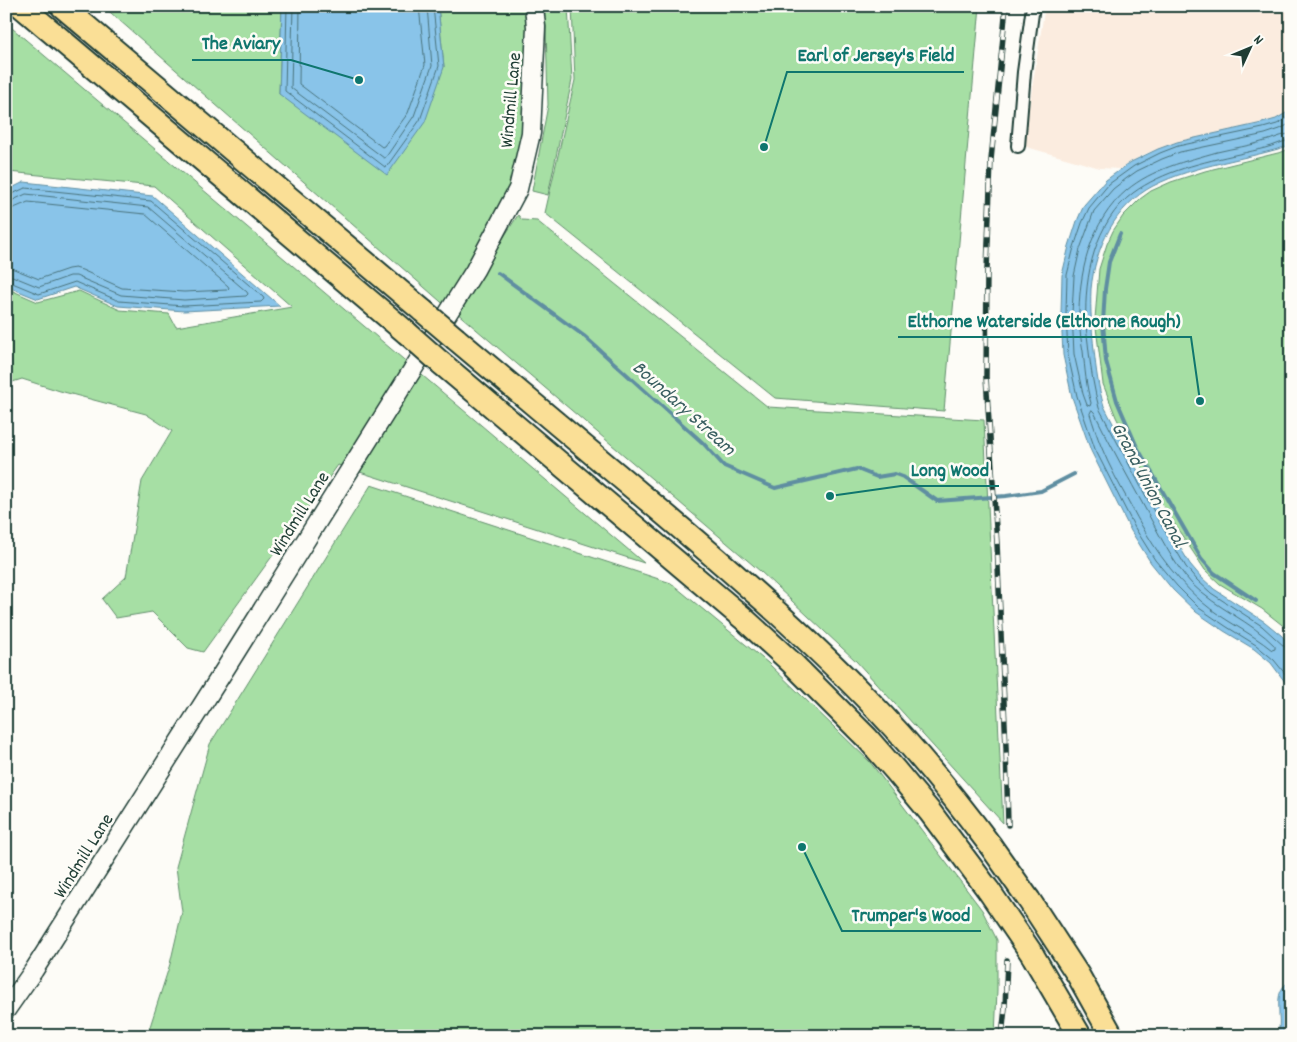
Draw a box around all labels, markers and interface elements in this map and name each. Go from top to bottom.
north arrow [1224,22,1274,72]
callout: The Aviary [192,25,291,60]
text: The Aviary [202,31,281,59]
text: N [1248,31,1268,50]
callout: Earl of Jersey's Field [787,37,964,72]
text: Earl of Jersey's Field [797,43,955,71]
street label: Windmill Lane [495,51,530,149]
callout: Elthorne Waterside (Elthorne Rough) [898,302,1191,337]
text: Elthorne Waterside (Elthorne Rough) [907,309,1181,337]
water label: Boundary Stream [625,355,741,464]
water label: Grand Union Canal [1103,418,1193,555]
callout: Long Wood [901,451,999,486]
text: Long Wood [911,458,989,486]
street label: Windmill Lane [264,467,338,563]
street label: Windmill Lane [48,809,122,905]
callout: Trumper's Wood [842,896,981,931]
text: Trumper's Wood [852,903,970,931]

